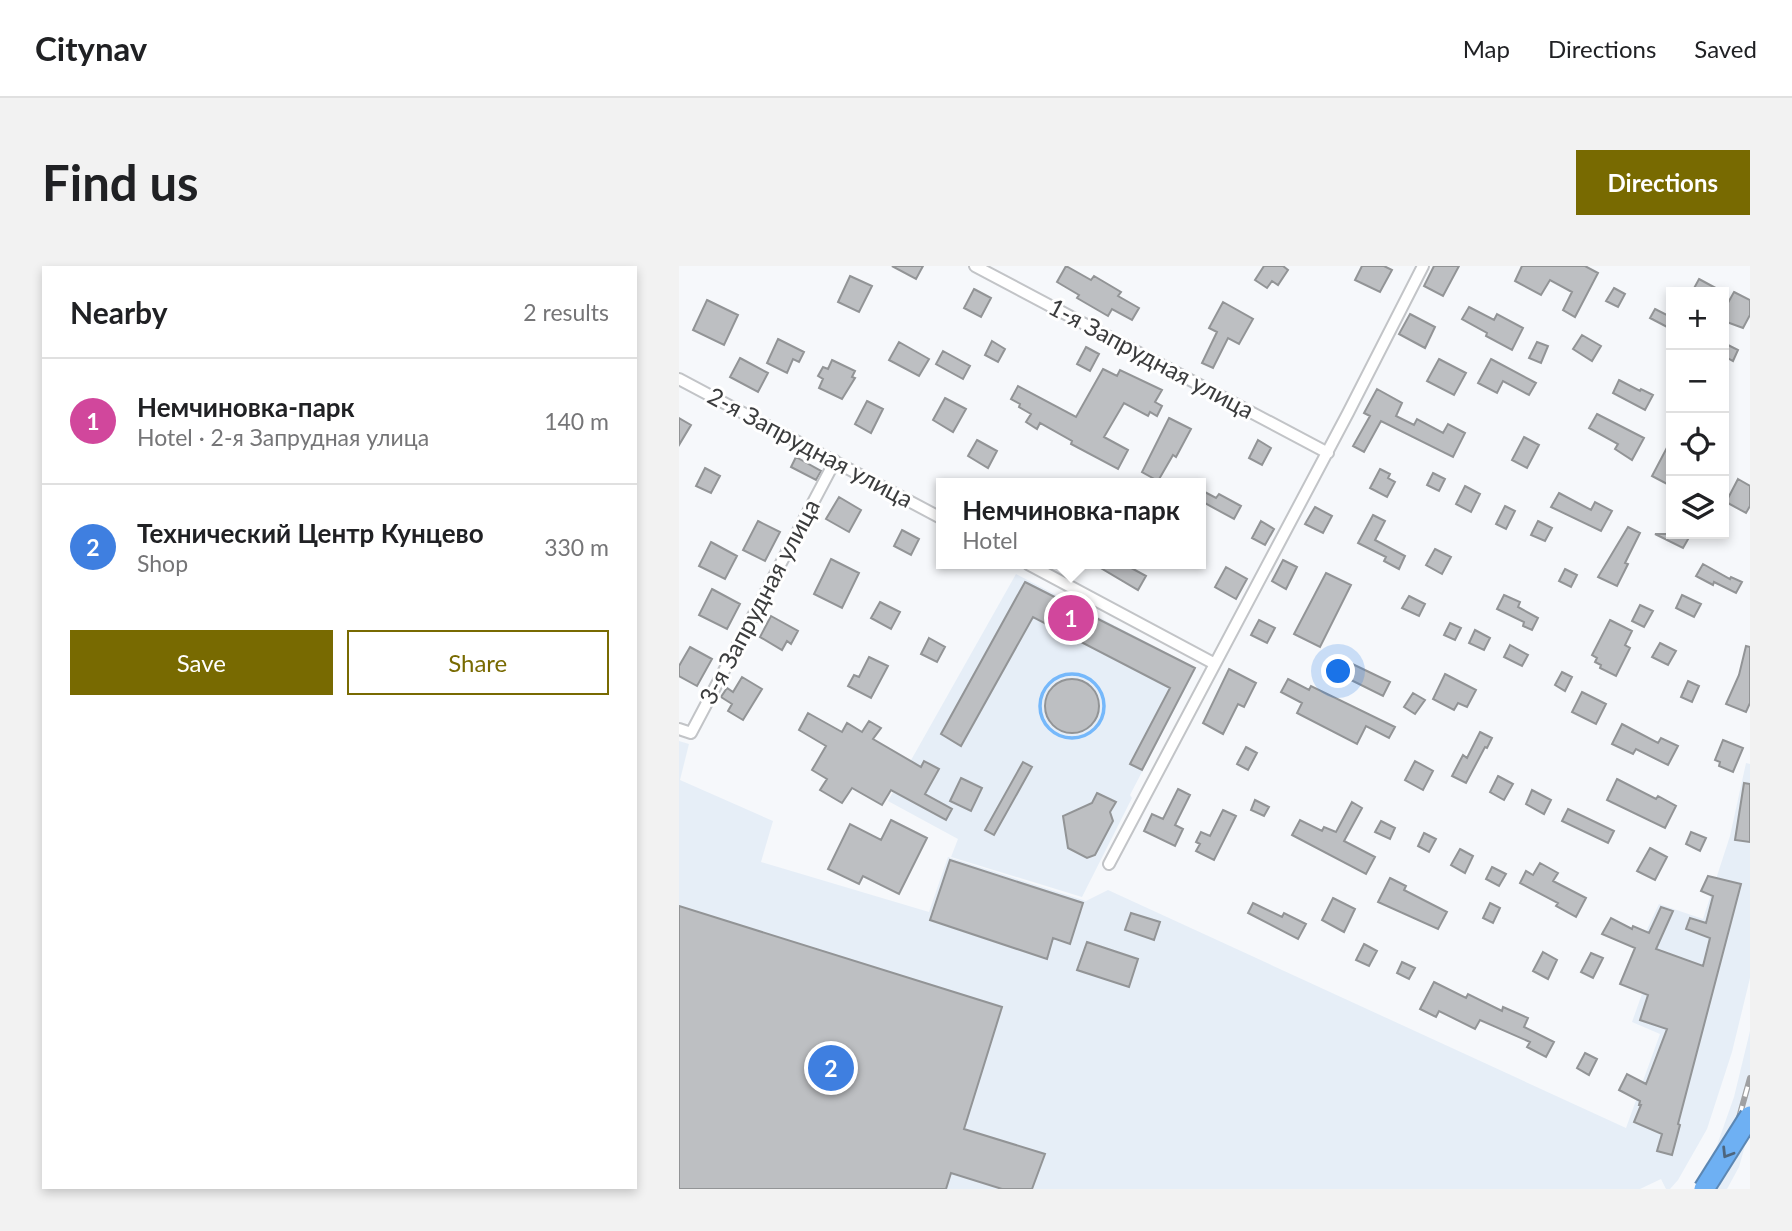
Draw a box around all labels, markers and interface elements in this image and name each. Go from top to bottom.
text: Citynav [35,28,147,68]
text: Map [1463,34,1510,63]
text: Directions [1548,34,1656,63]
text: Saved [1694,34,1757,63]
button: Directions [1576,150,1750,215]
text: Find us [42,153,199,211]
map controls [1666,287,1729,539]
button: + [1666,287,1729,350]
street label: 1-я Запрудная улица [1044,291,1259,424]
text: Nearby [70,294,168,330]
text: 2 results [523,298,609,326]
button: − [1666,350,1729,413]
street label: 2-я Запрудная улица [703,380,918,513]
text: Немчиновка-парк [137,391,355,423]
text: 1 [86,407,100,435]
text: 140 m [544,407,609,435]
button: locate [1666,413,1729,476]
text: Hotel · 2-я Запрудная улица [137,423,429,451]
button: layers [1666,476,1729,539]
popup [936,478,1206,569]
street label: 3-я Запрудная улица [692,494,825,709]
text: Немчиновка-парк [962,494,1180,526]
text: Технический Центр Кунцево [137,517,484,549]
text: Hotel [962,526,1018,554]
text: 2 [86,533,100,561]
text: 330 m [544,533,609,561]
text: Shop [137,549,188,577]
pin: 1 [1048,592,1094,644]
button: Save [70,630,333,695]
button: Share [347,630,609,695]
your location [1321,654,1355,688]
pin: 2 [808,1042,854,1094]
one-way arrow [1723,1145,1736,1158]

